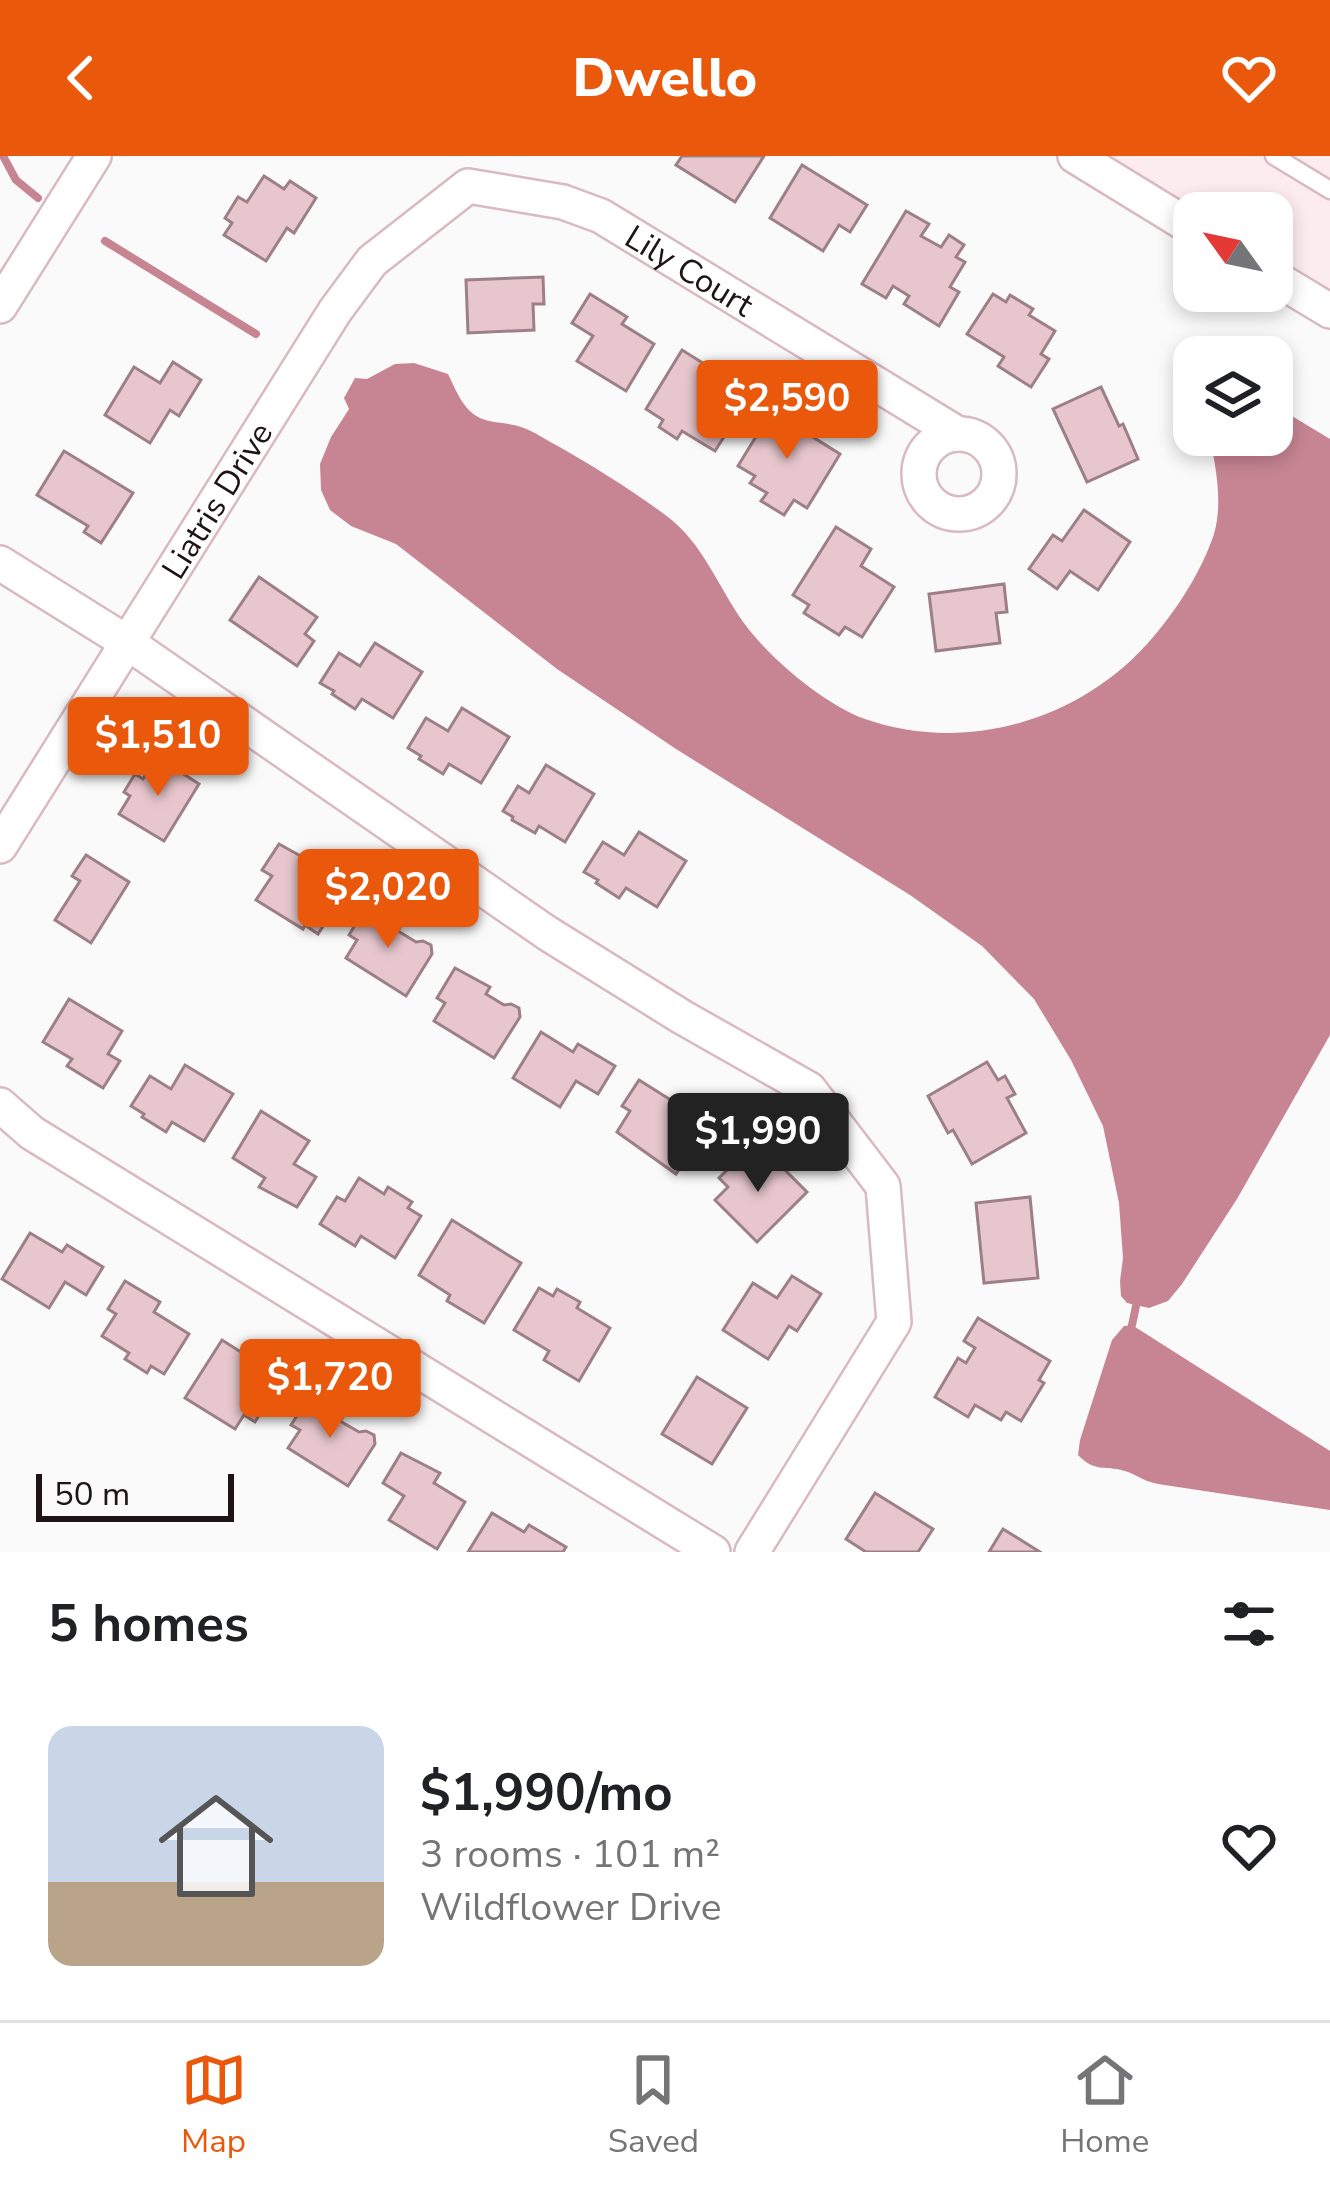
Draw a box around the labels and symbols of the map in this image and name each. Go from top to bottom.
north arrow [1173,192,1293,312]
street label: Lily Court [616,215,762,328]
pin: $2,590 [689,360,885,462]
street label: Liatris Drive [152,414,284,588]
pin: $1,510 [60,697,256,799]
pin: $2,020 [290,849,486,951]
pin: $1,990 [660,1093,856,1195]
pin: $1,720 [232,1339,428,1441]
scale bar [36,1468,234,1521]

